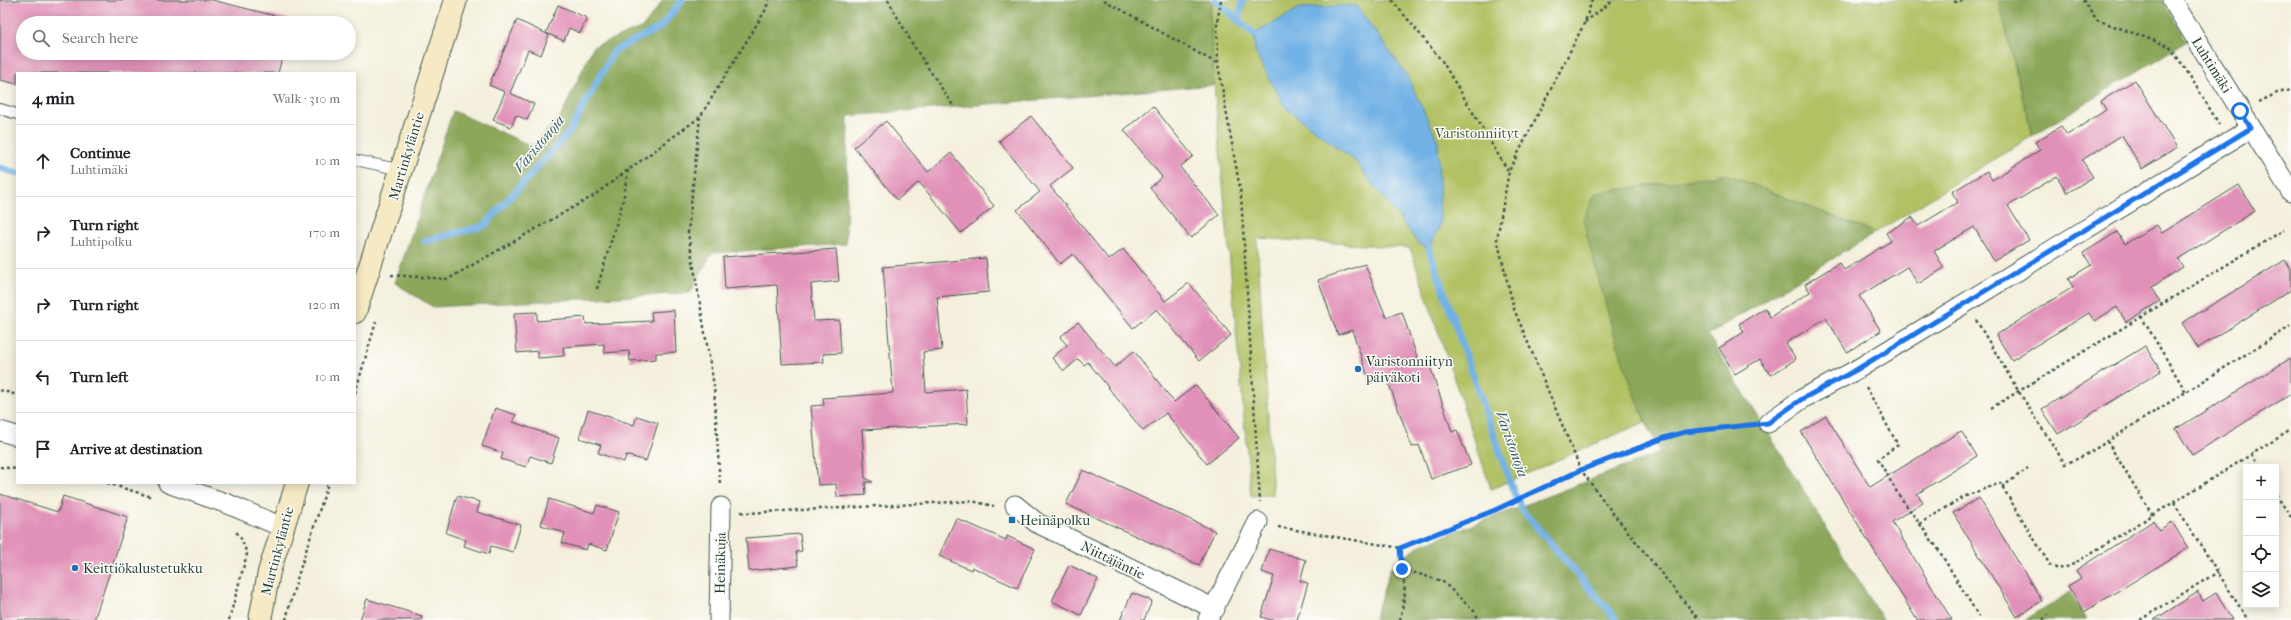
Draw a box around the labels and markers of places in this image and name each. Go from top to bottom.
place label: Varistonniityn päiväkoti [1365,353,1453,386]
marker: Varistonniityn päiväkoti [1353,364,1363,374]
place label: Heinäpolku [1020,512,1090,529]
marker: Heinäpolku [1007,515,1017,525]
place label: Keittiökalustetukku [83,560,203,577]
marker: Keittiökalustetukku [70,563,80,573]

